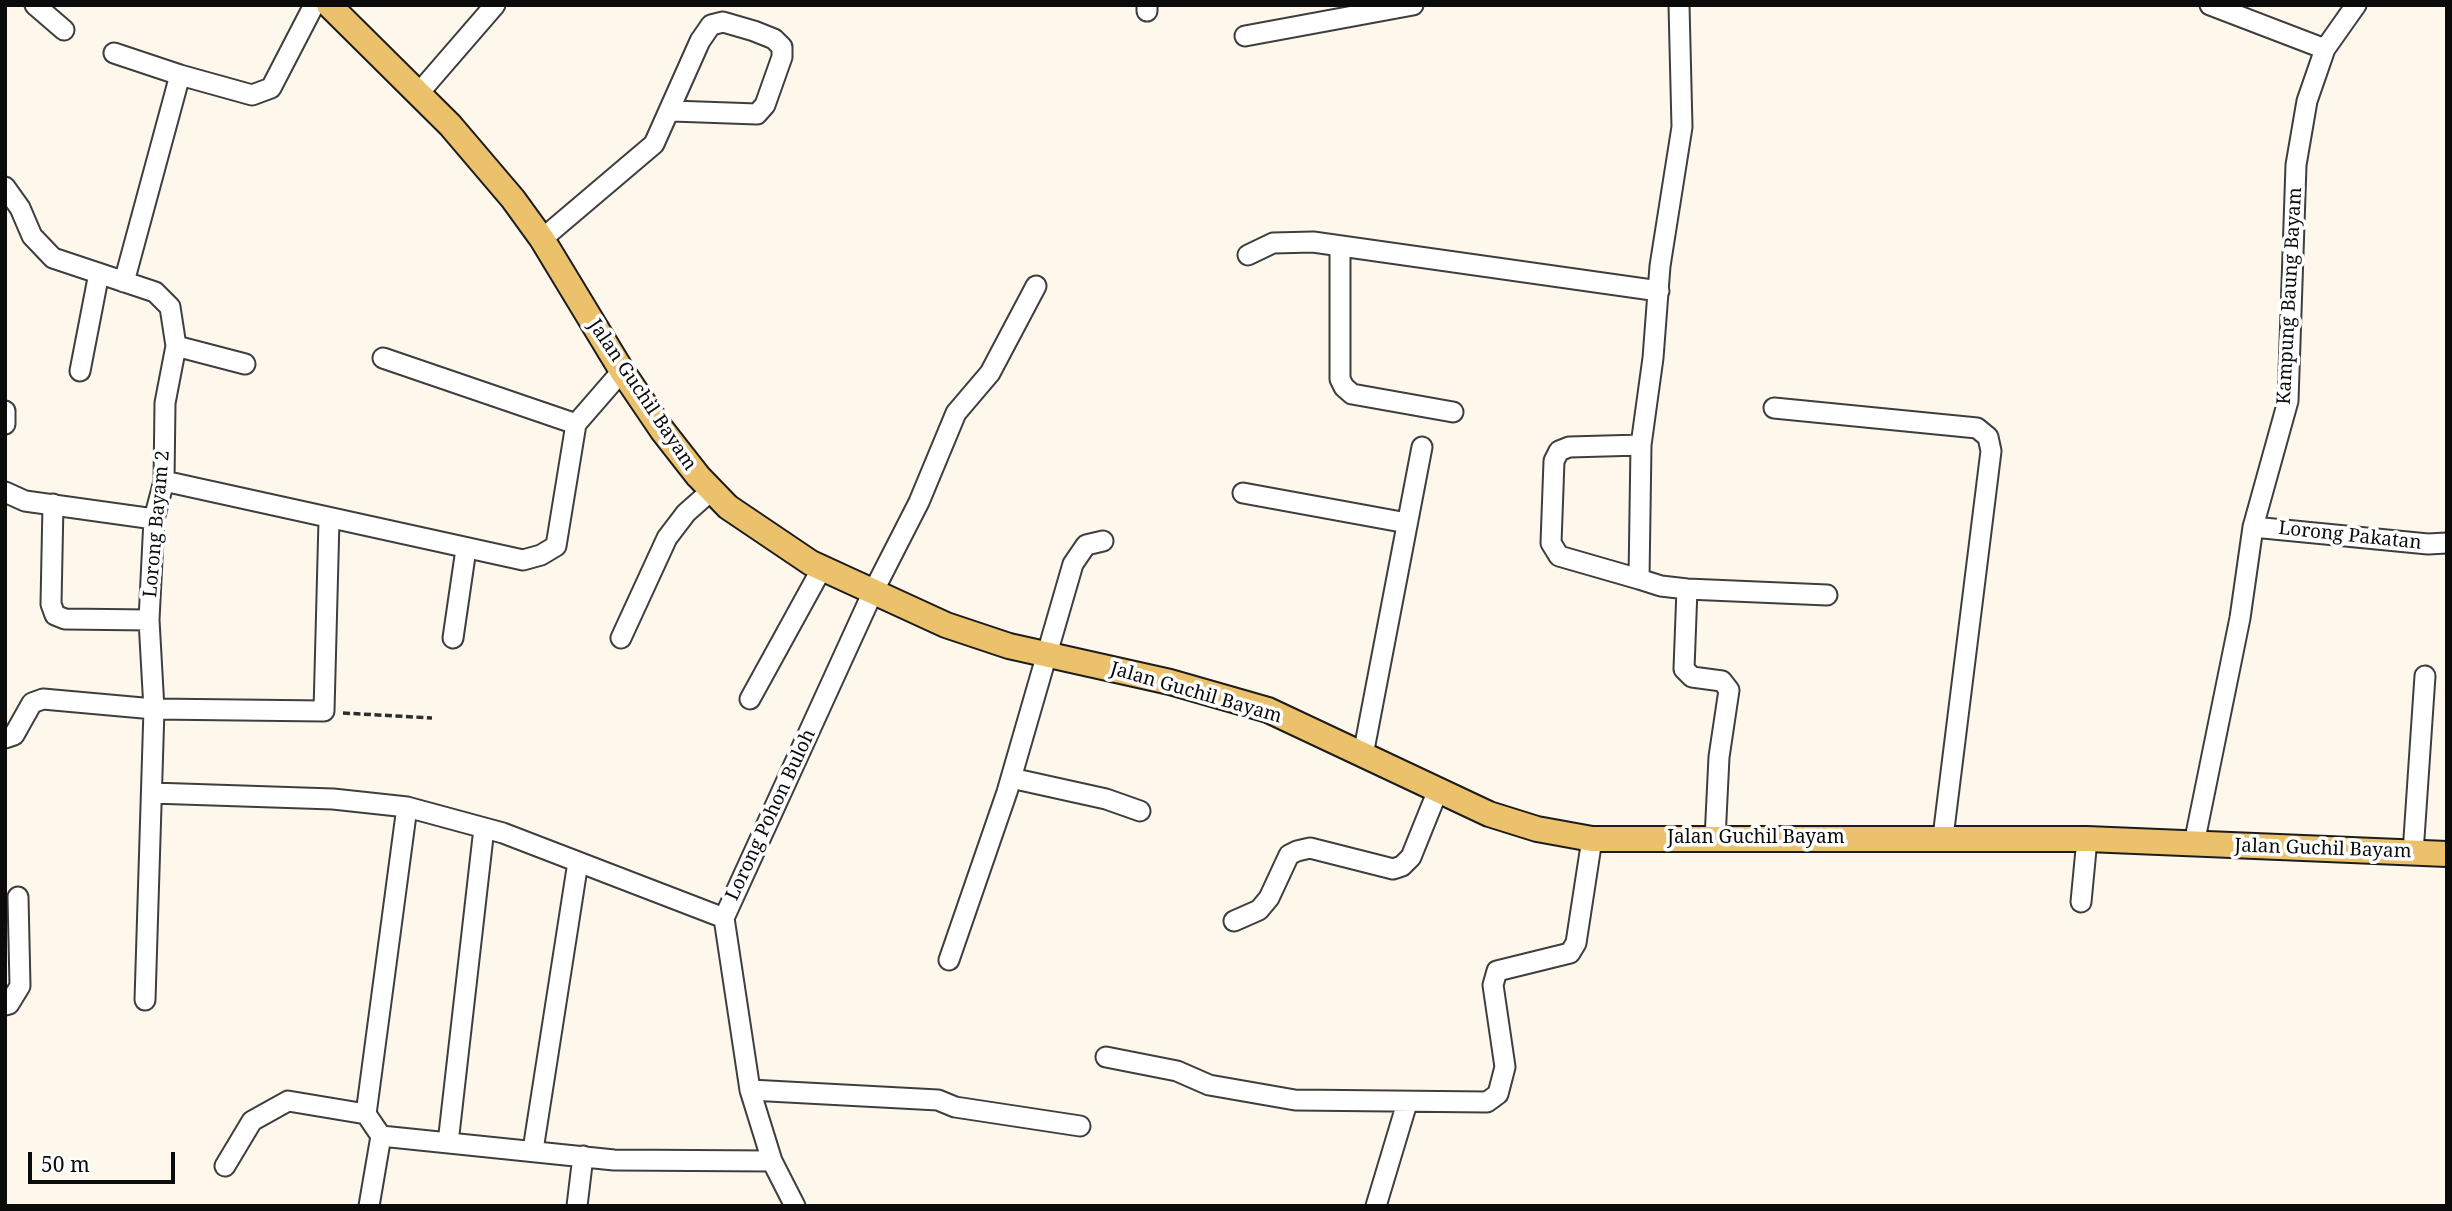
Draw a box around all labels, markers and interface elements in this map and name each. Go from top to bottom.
street label: Kampung Baung Bayam [2273,187,2307,405]
street label: Jalan Guchil Bayam [583,315,701,475]
street label: Lorong Bayam 2 [139,449,175,599]
street label: Lorong Pakatan [2277,517,2423,555]
street label: Jalan Guchil Bayam [1108,658,1284,728]
street label: Lorong Pohon Buloh [721,726,821,904]
street label: Jalan Guchil Bayam [1667,827,1845,849]
street label: Jalan Guchil Bayam [2234,835,2412,863]
scale bar [32,1138,178,1182]
text: 50 m [41,1150,90,1178]

